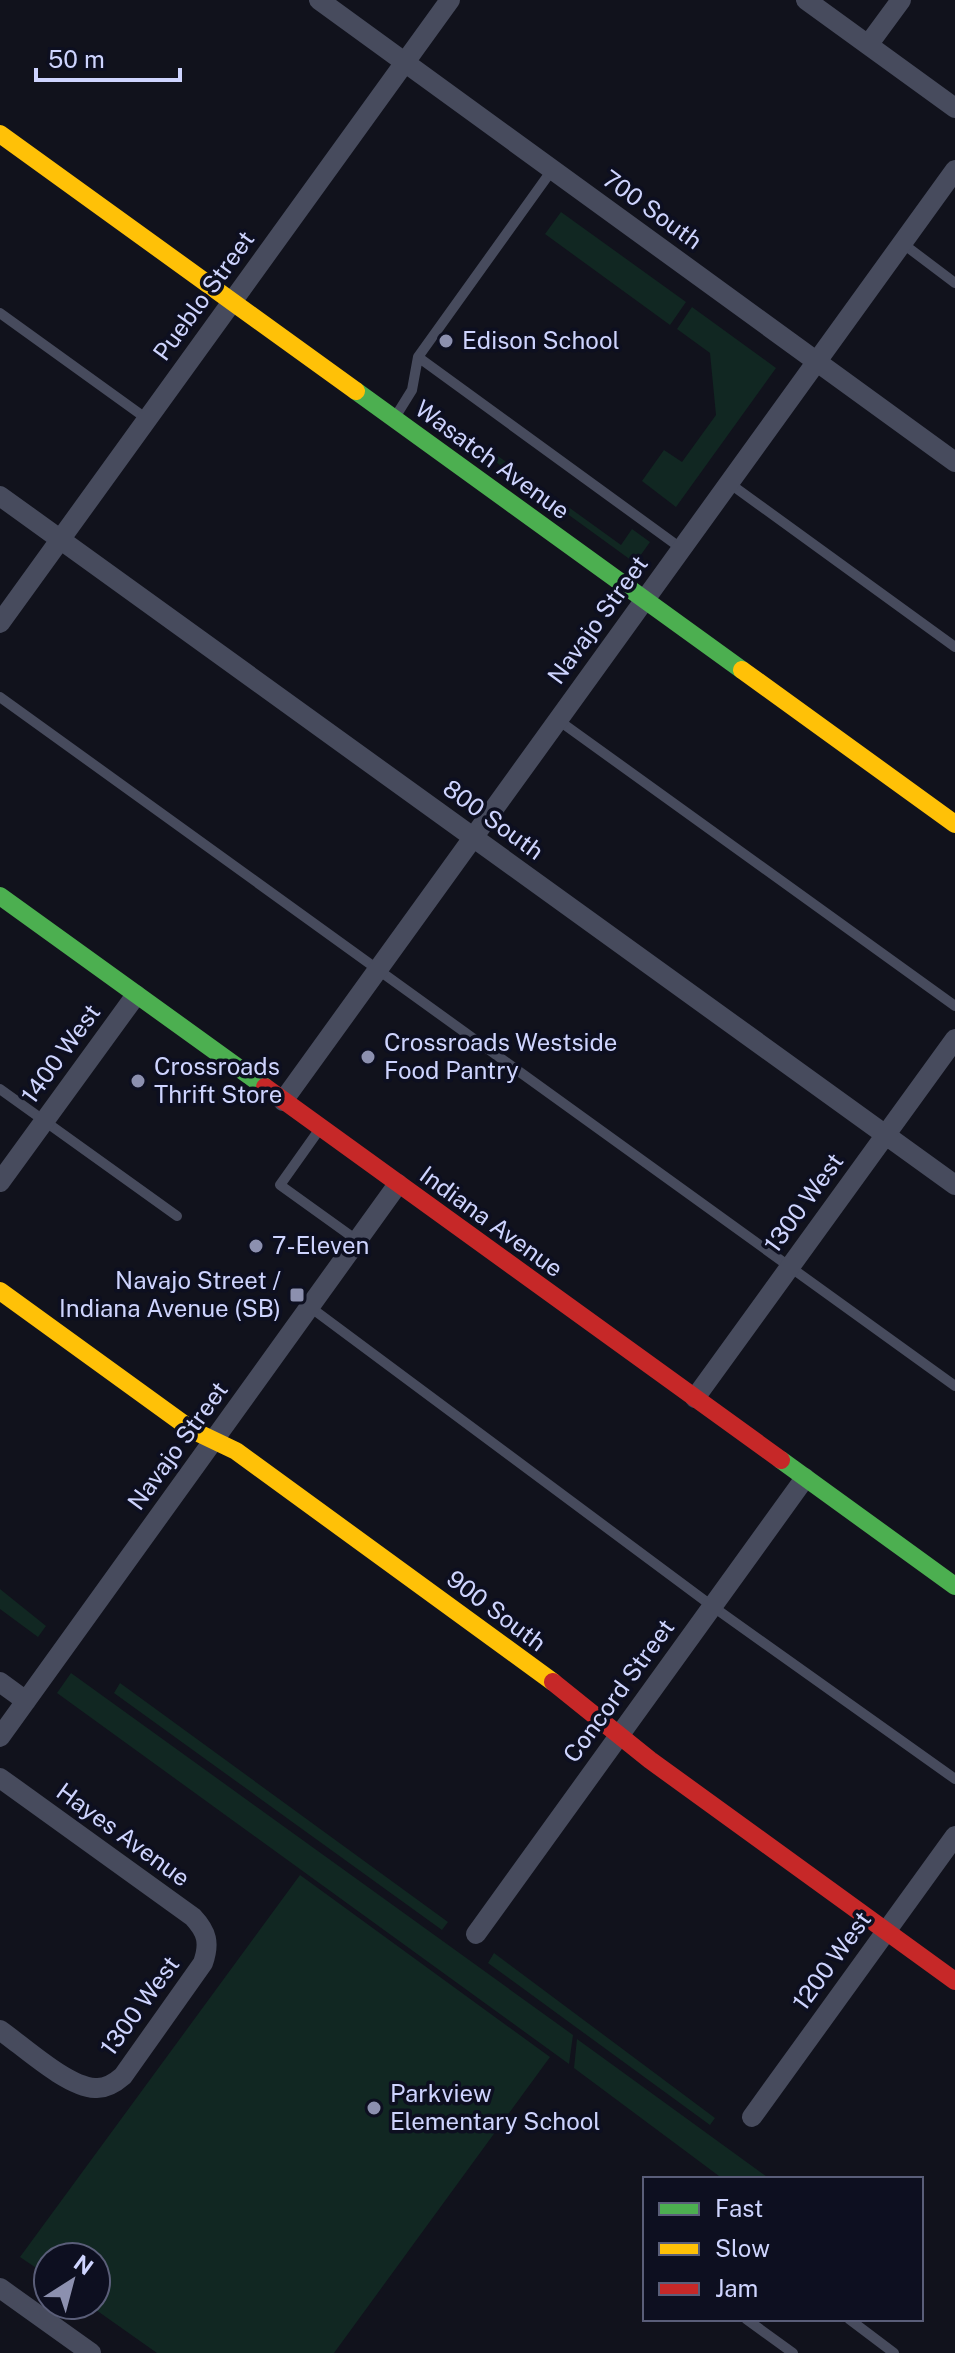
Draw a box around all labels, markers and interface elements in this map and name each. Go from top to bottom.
scale bar [36,32,180,82]
text: 50 m [48,45,105,73]
street label: 700 South [598,164,708,255]
street label: Pueblo Street [147,225,260,366]
place label: Edison School [462,326,620,354]
marker: Edison School [437,332,455,350]
street label: Wasatch Avenue [410,394,575,525]
street label: Navajo Street [541,550,653,689]
street label: 800 South [438,773,549,865]
street label: 1400 West [15,998,106,1109]
place label: Crossroads Westside Food Pantry [384,1028,617,1084]
marker: Crossroads Westside Food Pantry [359,1048,377,1066]
place label: Crossroads Thrift Store [154,1052,282,1108]
marker: Crossroads Thrift Store [129,1072,147,1090]
street label: 1300 West [758,1147,849,1257]
street label: Indiana Avenue [415,1160,568,1282]
place label: 7-Eleven [272,1231,369,1259]
marker: 7-Eleven [247,1237,265,1255]
place label: Navajo Street / Indiana Avenue (SB) [59,1266,282,1322]
marker: Navajo Street / Indiana Avenue (SB) [288,1286,306,1304]
street label: Navajo Street [121,1376,233,1515]
street label: 900 South [442,1564,552,1656]
street label: Concord Street [557,1613,679,1767]
street label: Hayes Avenue [52,1777,196,1892]
street label: 1200 West [786,1906,876,2015]
street label: 1300 West [94,1950,185,2060]
place label: Parkview Elementary School [390,2079,601,2135]
marker: Parkview Elementary School [365,2099,383,2117]
legend [643,2177,923,2321]
text: Fast [715,2194,763,2222]
text: Slow [715,2234,770,2262]
north arrow [32,2241,112,2321]
text: N [69,2249,98,2280]
text: Jam [715,2274,758,2302]

